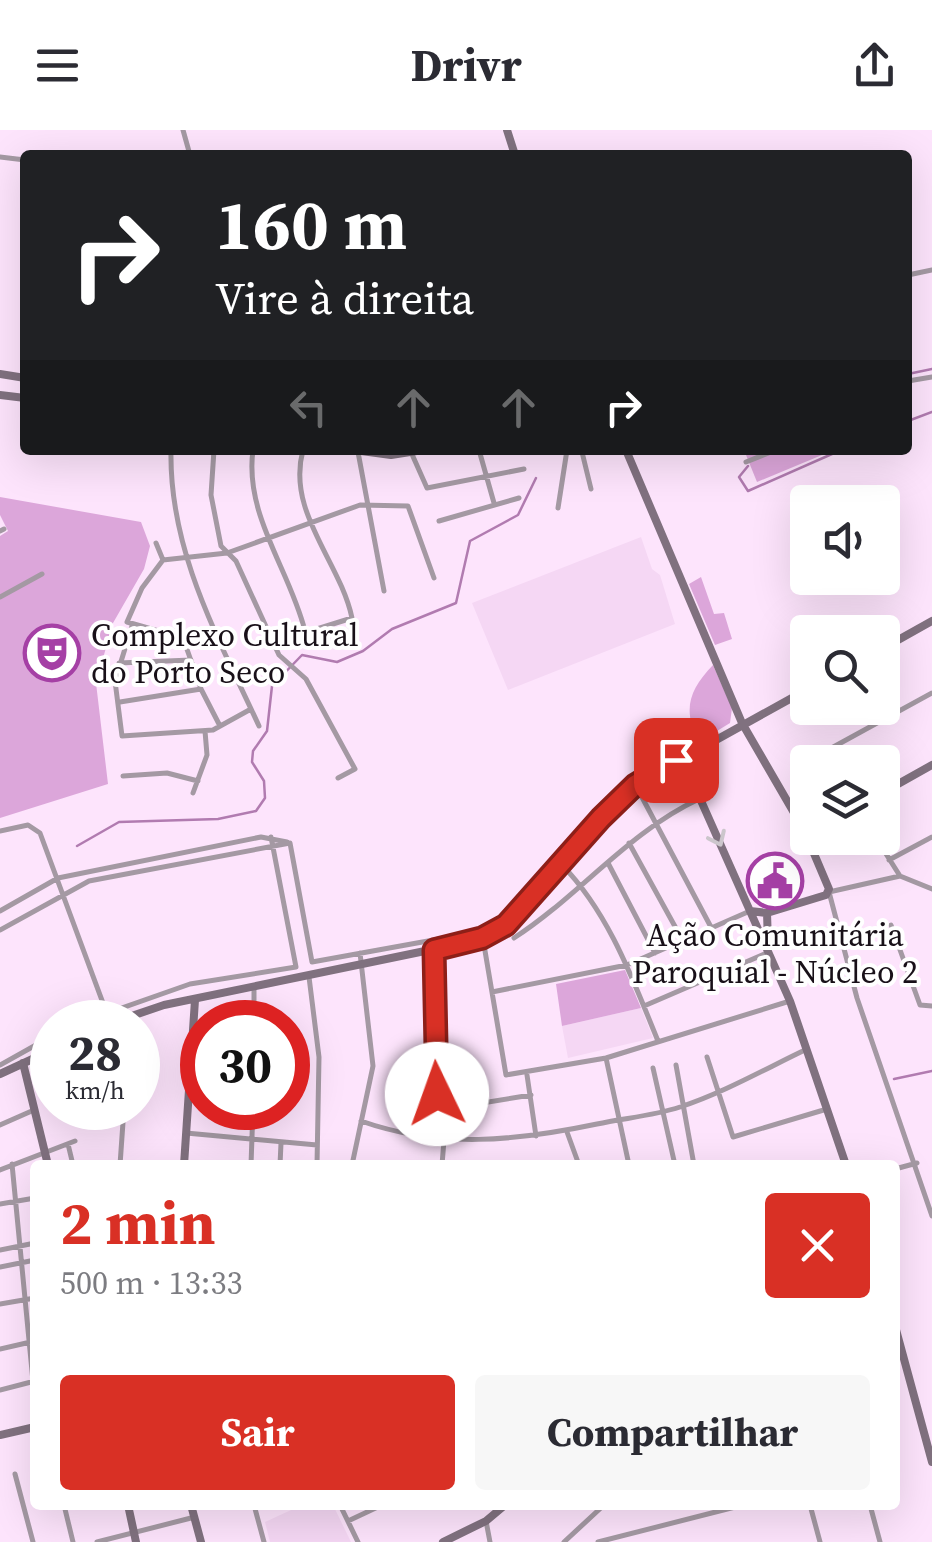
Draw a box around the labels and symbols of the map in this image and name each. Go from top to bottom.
place label: Complexo Cultural do Porto Seco [91,613,359,694]
theatre icon: Complexo Cultural do Porto Seco [22,623,82,683]
pin [634,718,719,803]
one-way arrow [705,829,725,847]
public building icon: Ação Comunitária Paroquial - Núcleo 2 [745,851,805,911]
place label: Ação Comunitária Paroquial - Núcleo 2 [632,913,918,994]
speed limit sign: 30 [180,1000,310,1130]
position arrow [385,1042,489,1146]

